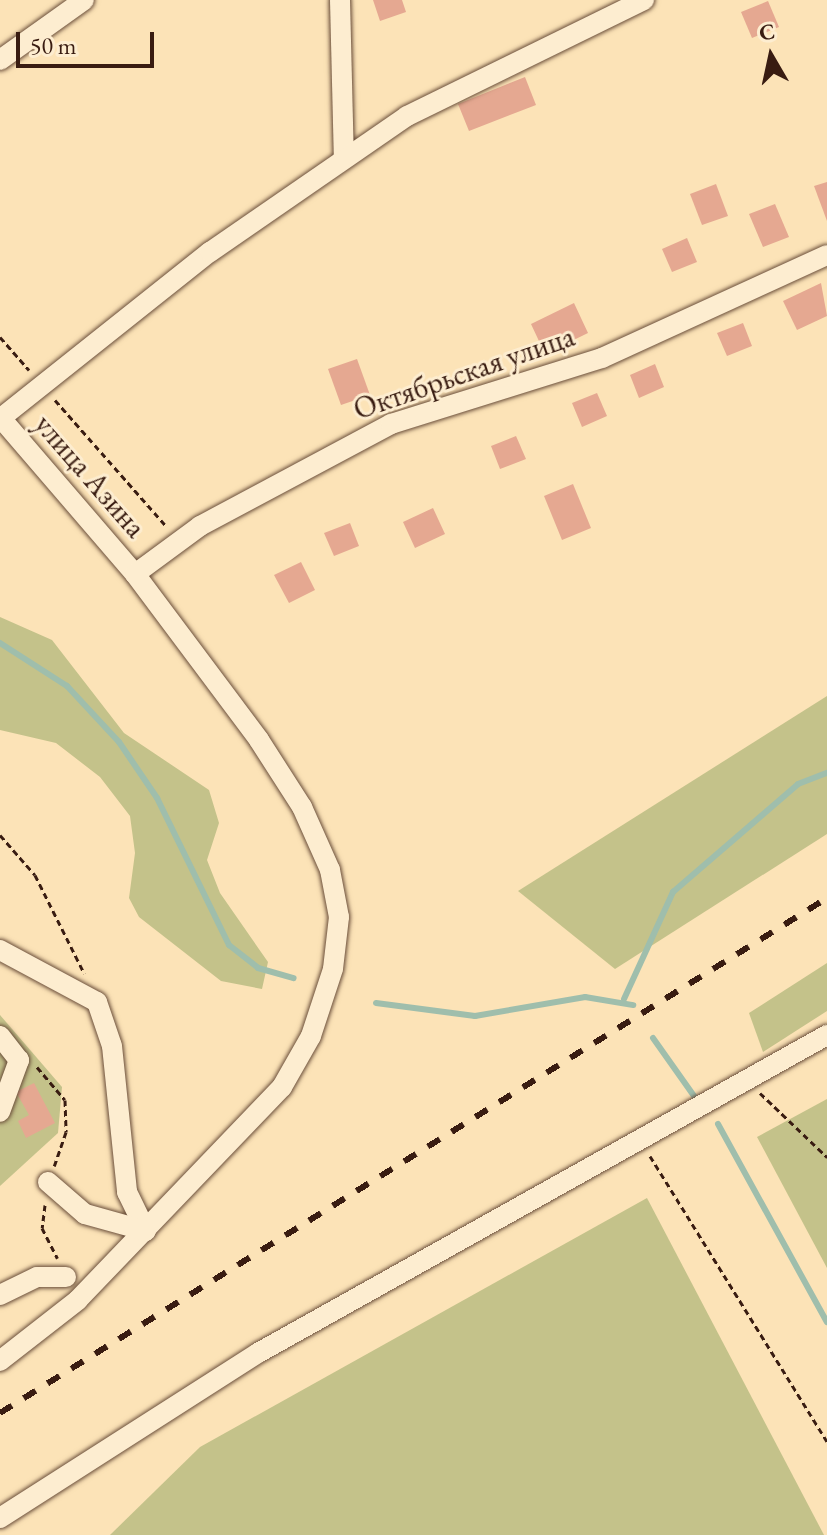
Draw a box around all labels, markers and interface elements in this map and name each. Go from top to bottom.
scale bar [20,16,158,66]
north arrow [731,16,811,96]
text: С [757,16,777,47]
text: 50 m [30,30,77,61]
street label: Октябрьская улица [349,318,579,428]
street label: улица Азина [27,407,153,545]

